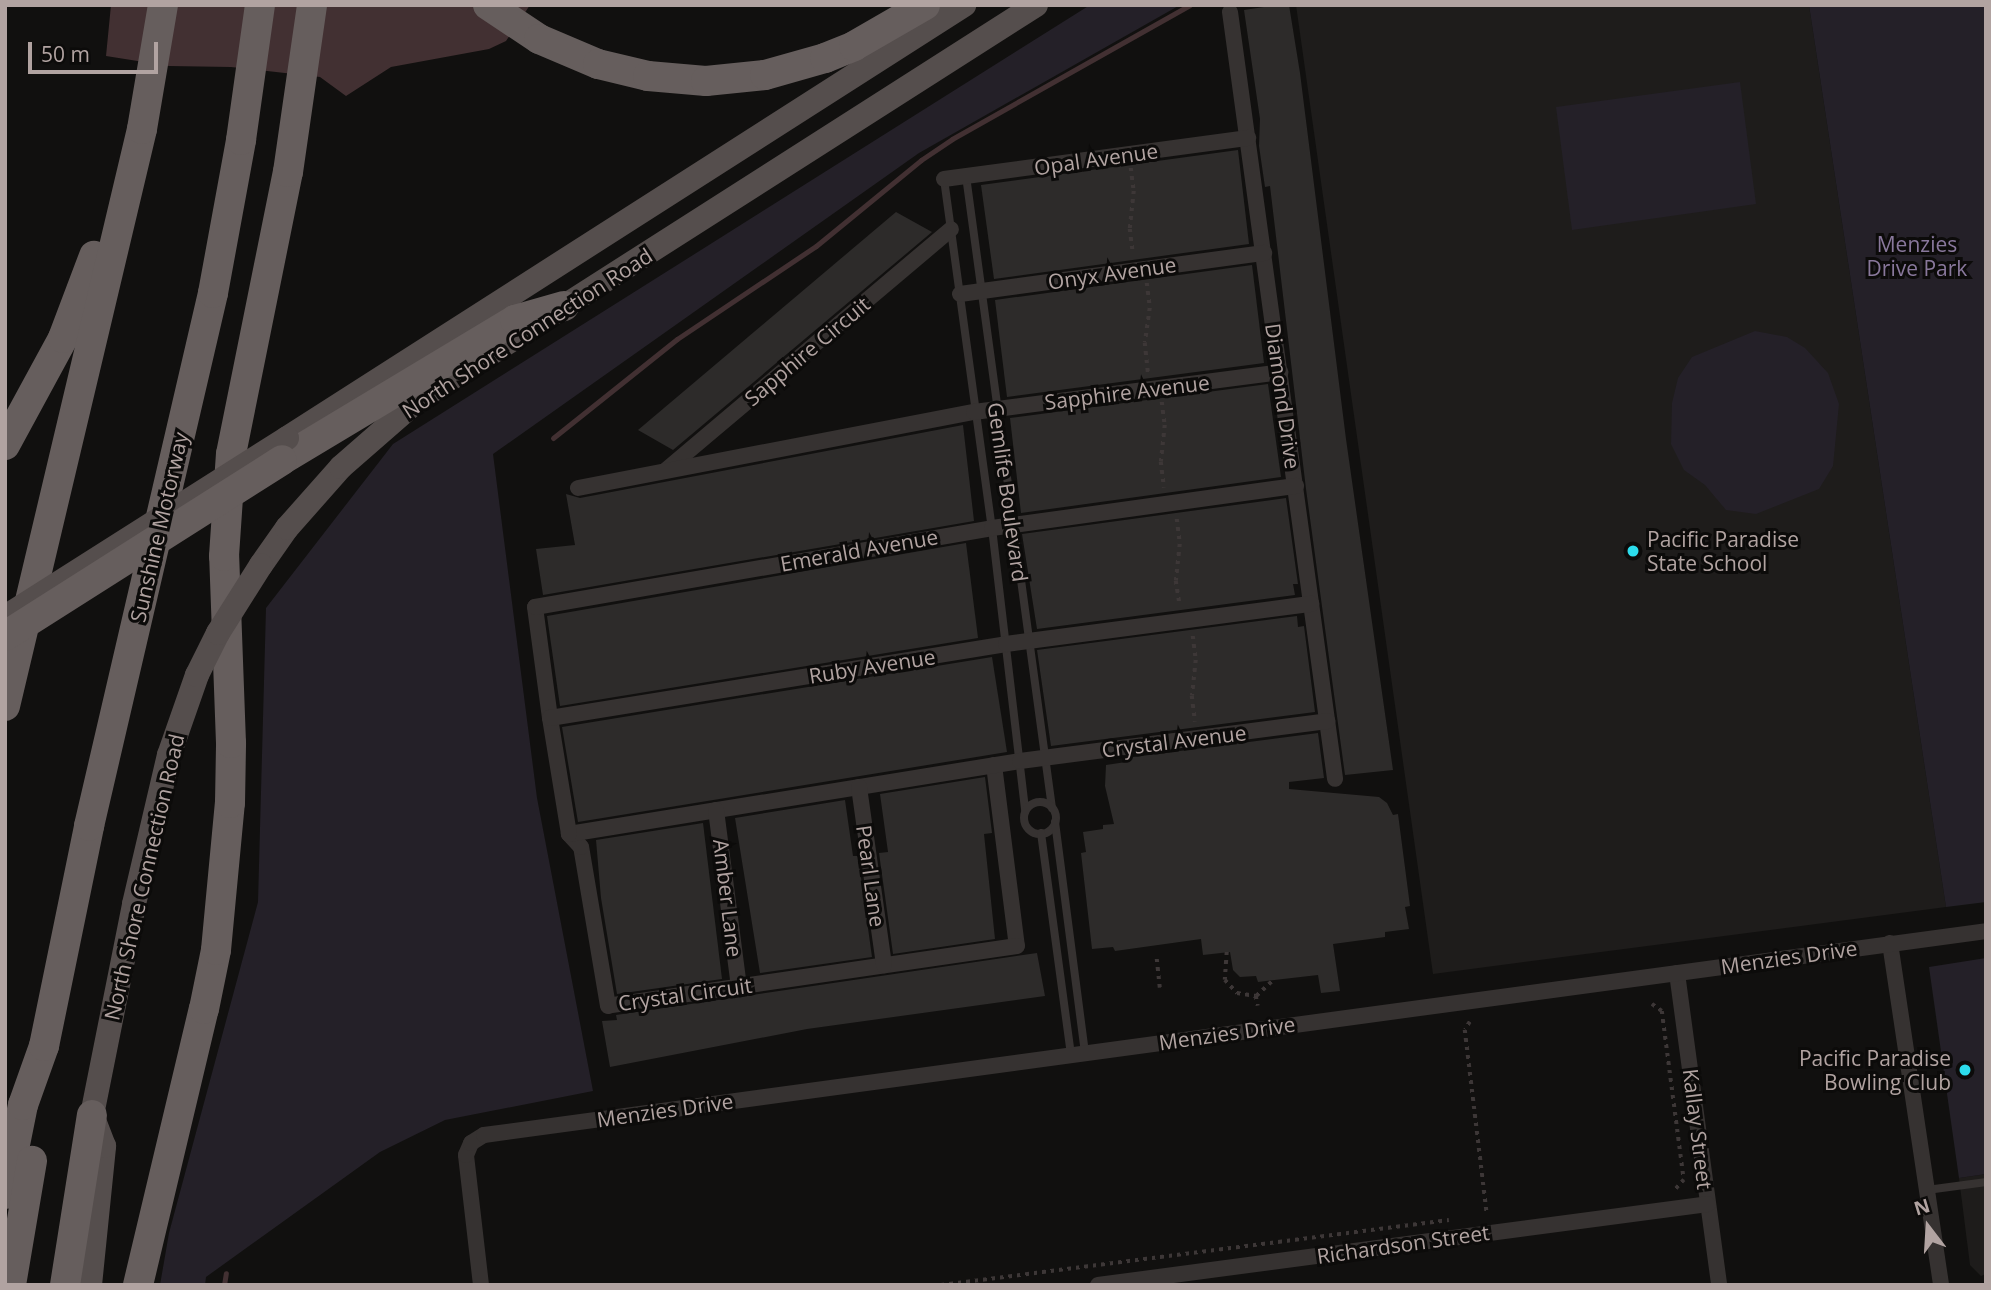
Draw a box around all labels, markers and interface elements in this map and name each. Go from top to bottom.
scale bar [32,28,161,72]
text: 50 m [41,40,90,68]
street label: Opal Avenue [1032,138,1160,180]
park label: Menzies Drive Park [1867,231,1967,281]
street label: North Shore Connection Road [397,243,657,423]
street label: Onyx Avenue [1046,252,1178,294]
street label: Sapphire Circuit [739,291,875,411]
street label: Diamond Drive [1260,322,1306,470]
street label: Sapphire Avenue [1043,369,1211,415]
street label: Gemlife Boulevard [983,401,1033,583]
street label: Sunshine Motorway [125,430,193,624]
street label: Emerald Avenue [778,524,940,576]
place label: Pacific Paradise State School [1647,526,1799,576]
marker: Pacific Paradise State School [1625,543,1641,559]
street label: Ruby Avenue [807,644,937,688]
street label: Crystal Avenue [1100,720,1248,762]
street label: North Shore Connection Road [99,731,189,1023]
street label: Pearl Lane [851,823,891,929]
street label: Amber Lane [708,838,748,958]
street label: Menzies Drive [1719,935,1859,979]
street label: Crystal Circuit [616,972,754,1016]
street label: Menzies Drive [1157,1011,1297,1055]
place label: Pacific Paradise Bowling Club [1799,1045,1951,1095]
marker: Pacific Paradise Bowling Club [1957,1062,1973,1078]
street label: Kallay Street [1678,1067,1718,1191]
street label: Menzies Drive [595,1088,735,1132]
north arrow [1893,1192,1963,1262]
text: N [1911,1192,1933,1222]
street label: Richardson Street [1315,1219,1491,1269]

